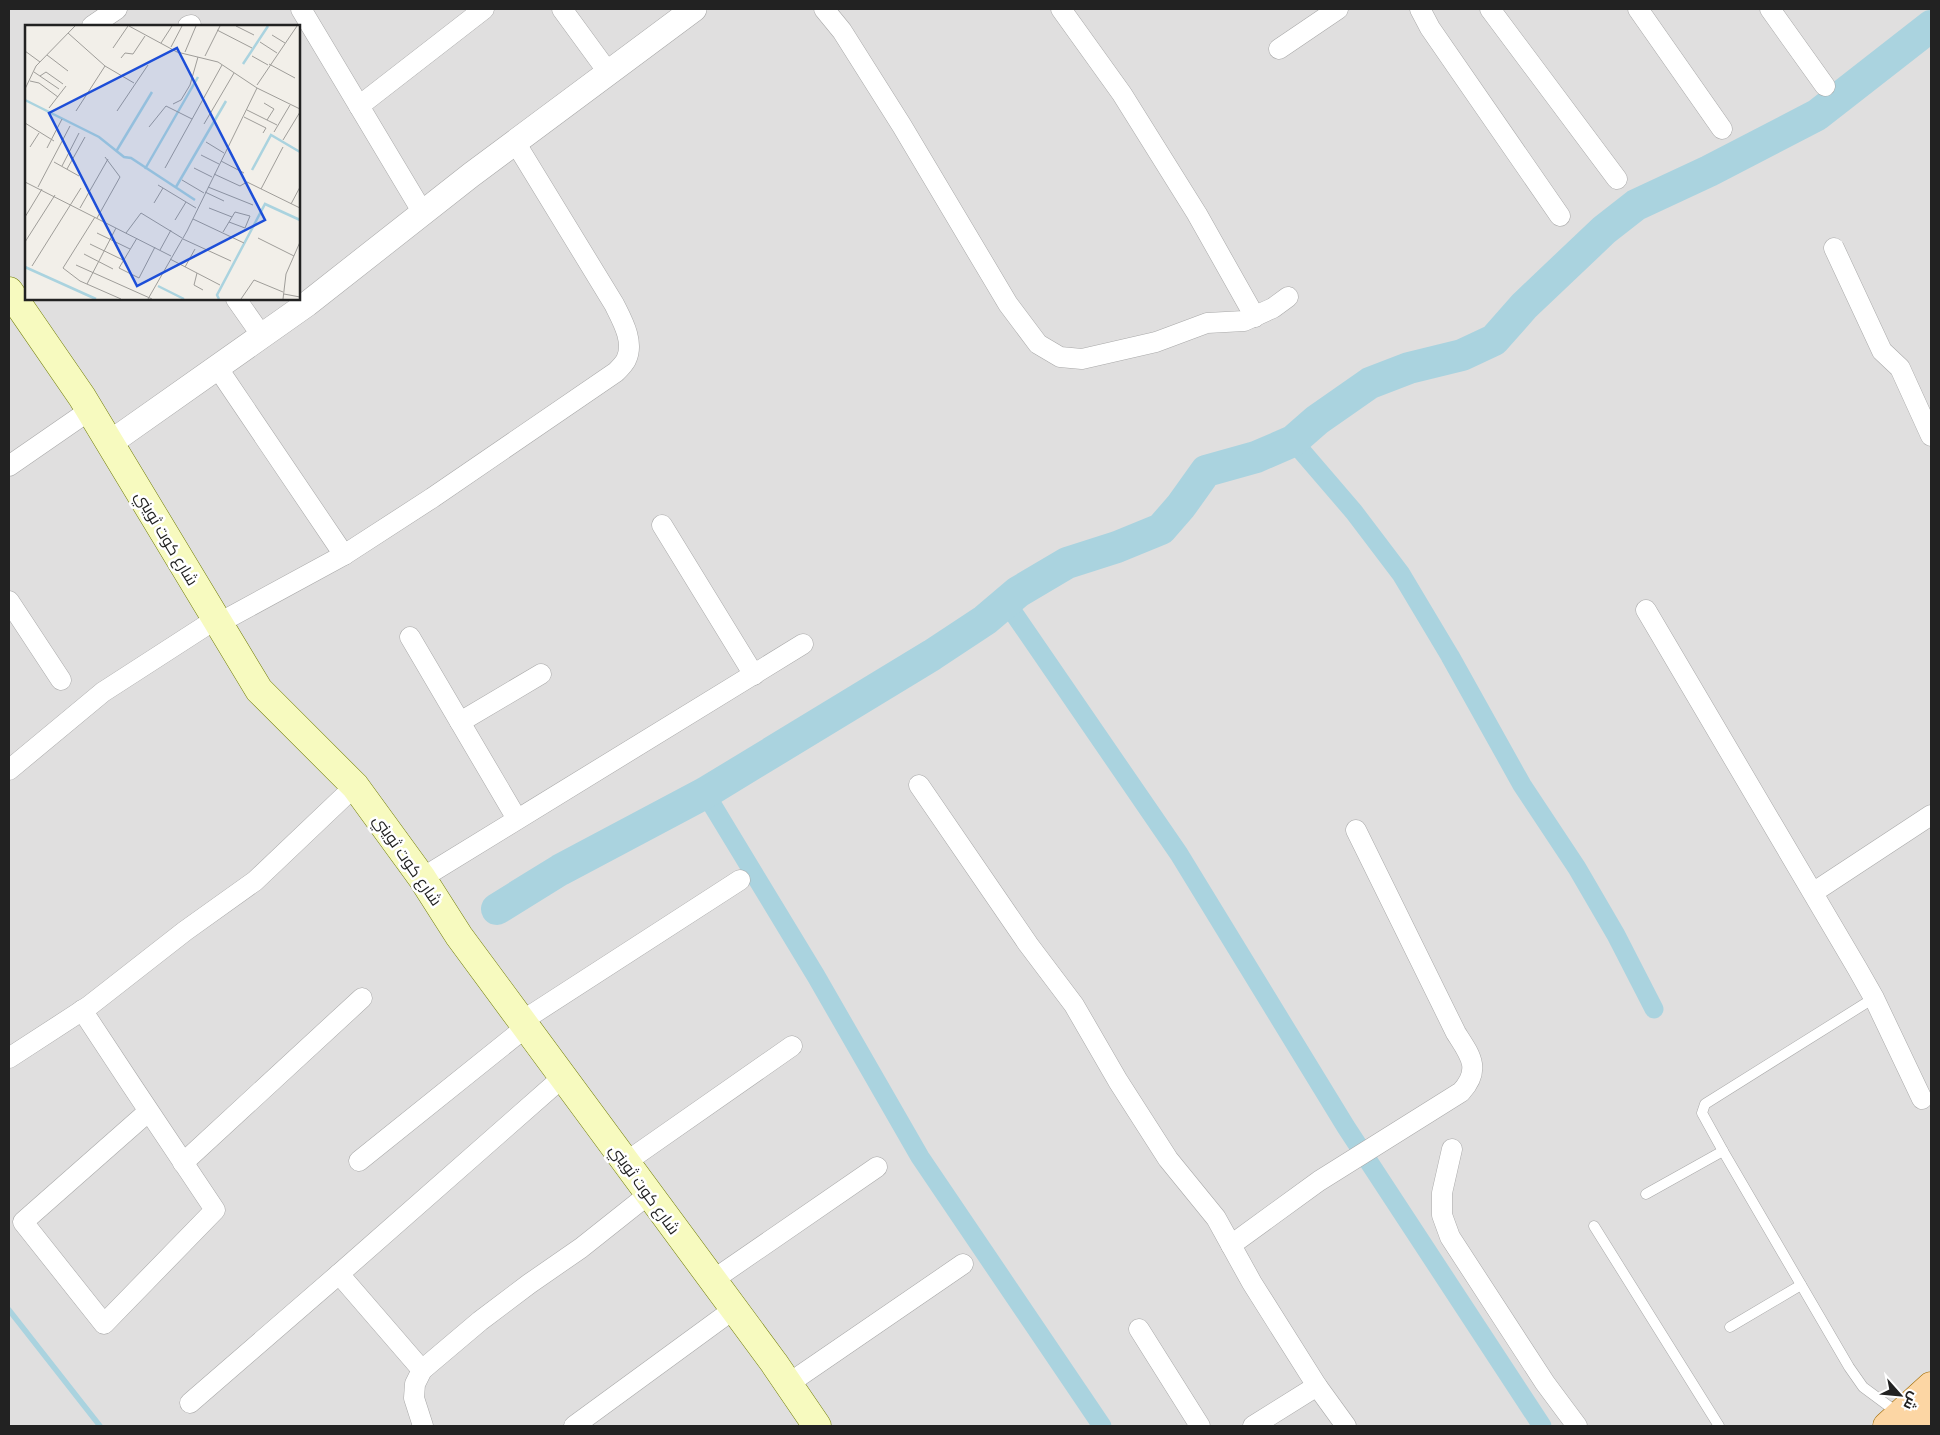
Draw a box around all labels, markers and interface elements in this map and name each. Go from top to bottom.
inset map [25,25,300,300]
street label: شارع كوت ثويني [128,487,203,591]
street label: شارع كوت ثويني [366,811,447,912]
street label: شارع كوت ثويني [602,1140,684,1240]
north arrow [1875,1370,1925,1420]
text: ش [1899,1389,1924,1413]

